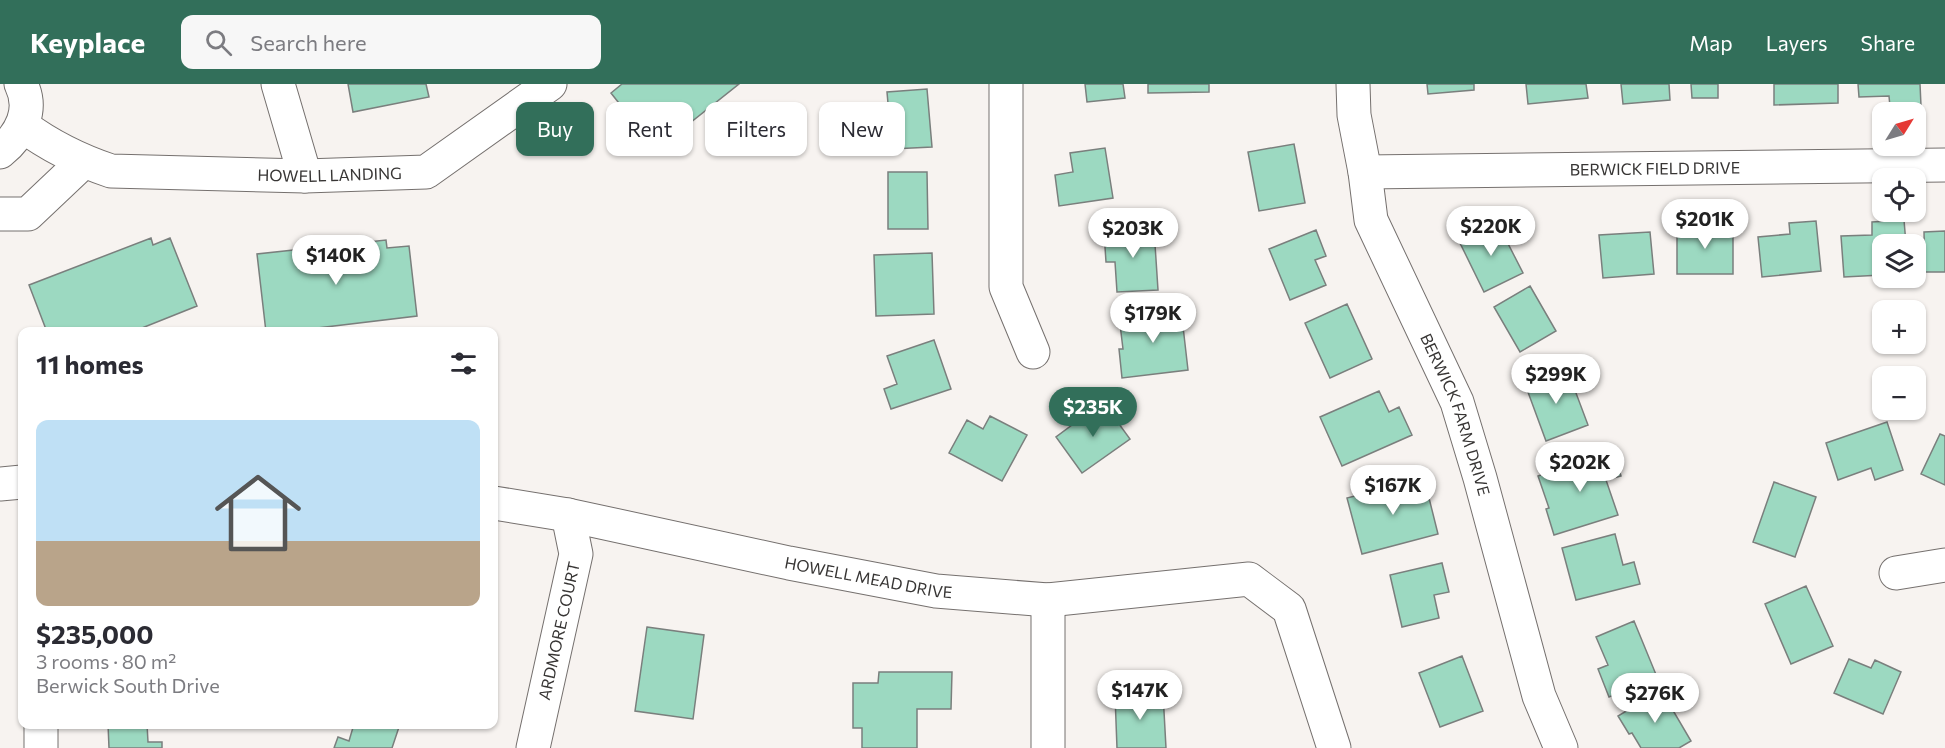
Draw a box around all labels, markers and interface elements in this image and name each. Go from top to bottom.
search box [181,15,601,69]
text: Keyplace [30,25,145,59]
icon: search [202,26,235,59]
text: Search here [250,29,367,56]
text: Map [1689,30,1733,55]
text: Layers [1766,30,1828,55]
text: Share [1861,30,1915,55]
chip: Buy [516,102,594,156]
chip: Rent [606,102,693,156]
chip: Filters [705,102,807,156]
chip: New [819,102,905,156]
north arrow [1872,102,1926,156]
map controls [1872,102,1926,420]
street label: BERWICK FIELD DRIVE [1570,157,1740,179]
street label: HOWELL LANDING [257,163,402,185]
button: locate [1872,168,1926,222]
pin: $201K [1663,199,1747,250]
pin: $220K [1449,206,1533,257]
text: $201K [1675,206,1735,230]
pin: $203K [1091,208,1175,259]
text: $220K [1460,213,1522,237]
text: $203K [1102,215,1164,239]
button: layers [1872,234,1926,288]
pin: $140K [294,235,378,286]
text: $140K [306,242,366,266]
pin: $179K [1111,293,1195,344]
text: $179K [1124,300,1182,324]
button: + [1872,300,1926,354]
street label: BERWICK FARM DRIVE [1417,330,1494,498]
icon: filters [447,347,480,380]
text: 11 homes [36,348,144,379]
pin: $299K [1514,354,1598,405]
text: $299K [1525,361,1587,385]
button: − [1872,366,1926,420]
pin: $235K [1051,387,1135,438]
text: $235K [1063,394,1123,418]
pin: $202K [1538,442,1622,493]
text: $202K [1549,449,1611,473]
icon: home [204,459,312,567]
pin: $167K [1351,465,1435,516]
text: $167K [1364,472,1422,496]
street label: HOWELL MEAD DRIVE [783,552,953,601]
street label: ARDMORE COURT [534,560,583,702]
text: $235,000 [36,618,154,649]
text: 3 rooms · 80 m² [36,649,176,673]
pin: $147K [1098,670,1182,721]
text: Berwick South Drive [36,673,220,697]
pin: $276K [1613,673,1697,724]
text: $147K [1111,677,1169,701]
text: $276K [1625,680,1685,704]

